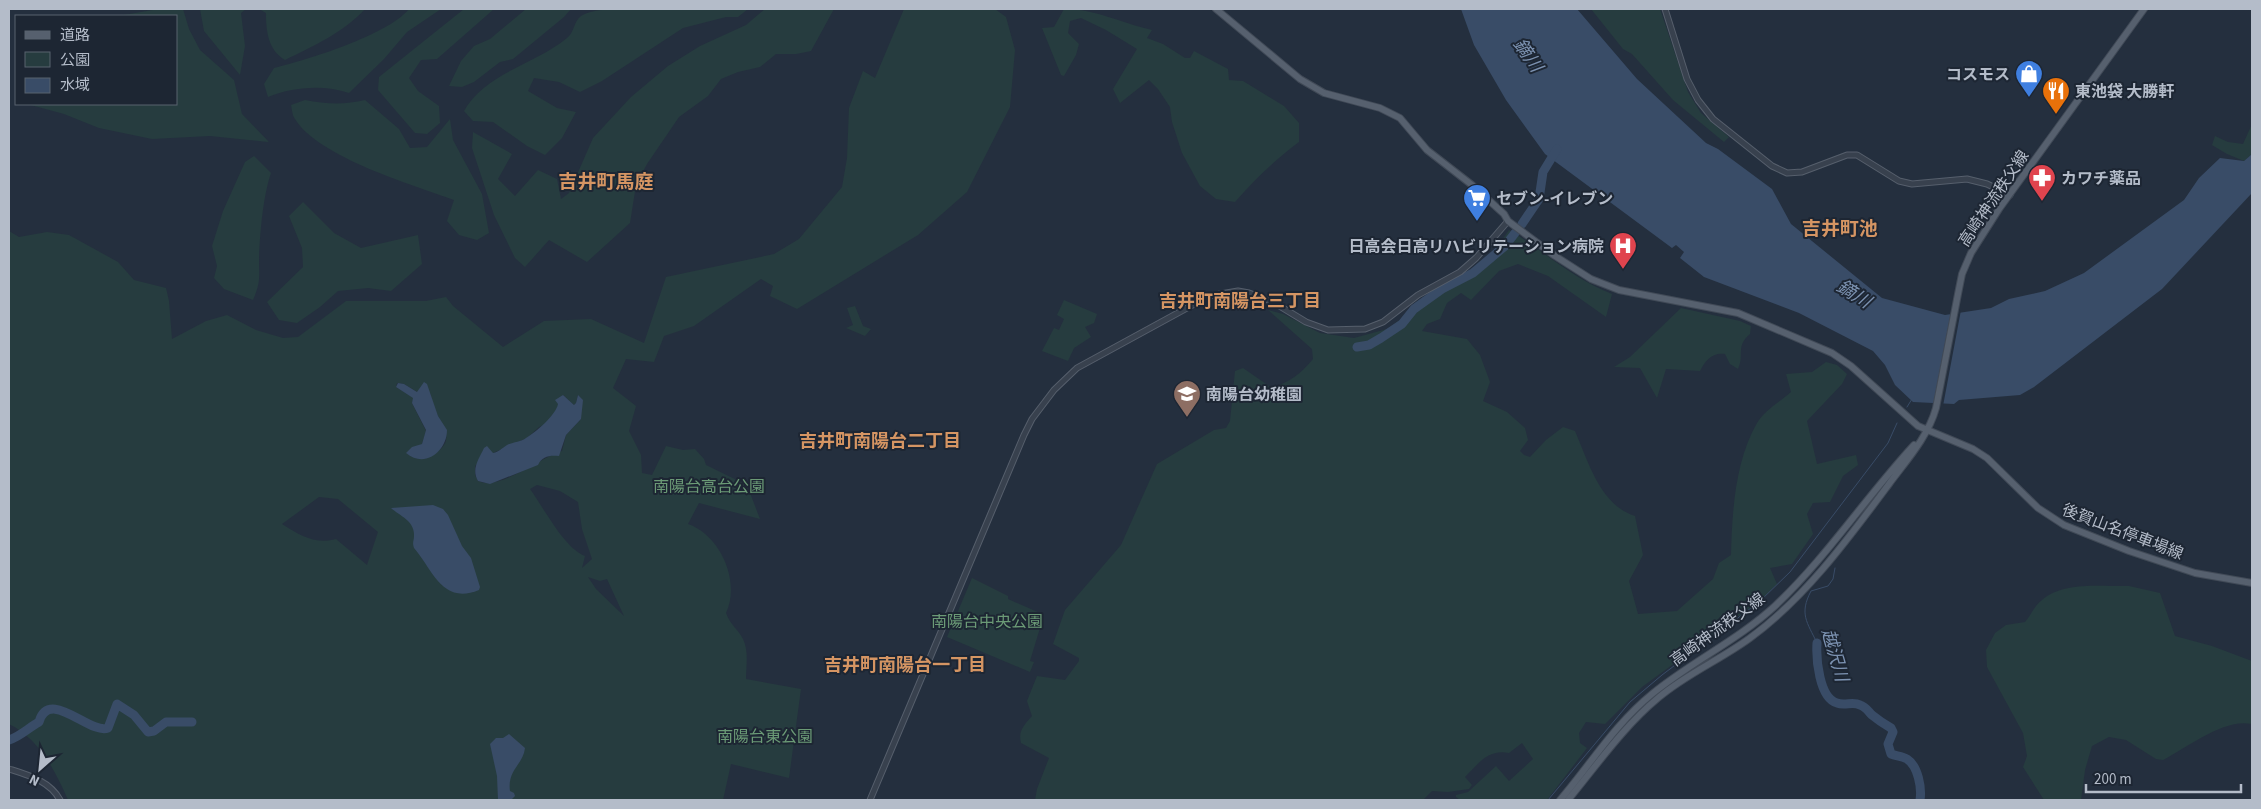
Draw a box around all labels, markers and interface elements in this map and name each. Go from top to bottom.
legend [15,15,178,105]
text: 道路 [60,25,90,46]
water label: 鏑川 [1507,33,1549,79]
text: 公園 [60,50,90,71]
shop icon: コスモス [2014,59,2044,98]
place label: コスモス [1946,64,2010,86]
text: 水域 [60,75,90,96]
restaurant icon: 東池袋 大勝軒 [2041,76,2071,115]
place label: 東池袋 大勝軒 [2075,81,2174,103]
street label: 高崎神流秩父線 [1953,146,2034,251]
pharmacy icon: カワチ薬品 [2027,163,2057,202]
place label: カワチ薬品 [2061,168,2141,190]
district label: 吉井町馬庭 [558,169,654,196]
supermarket icon: セブン-イレブン [1462,183,1492,222]
place label: セブン-イレブン [1496,188,1613,210]
district label: 吉井町池 [1802,216,1878,243]
hospital icon: 日高会日高リハビリテーション病院 [1608,231,1638,270]
place label: 日高会日高リハビリテーション病院 [1348,236,1604,258]
water label: 鏑川 [1832,274,1877,316]
district label: 吉井町南陽台三丁目 [1159,289,1321,314]
school or university icon: 南陽台幼稚園 [1172,379,1202,418]
place label: 南陽台幼稚園 [1206,384,1302,406]
district label: 吉井町南陽台二丁目 [799,429,961,454]
park label: 南陽台高台公園 [653,476,765,498]
street label: 後賀山名停車場線 [2059,499,2186,565]
street label: 高崎神流秩父線 [1666,588,1769,672]
park label: 南陽台中央公園 [931,611,1043,633]
water label: 越沢川 [1815,626,1855,686]
district label: 吉井町南陽台一丁目 [824,653,986,678]
park label: 南陽台東公園 [717,726,813,748]
north arrow [15,744,65,794]
scale bar [2086,762,2241,794]
text: N [26,769,43,791]
text: 200 m [2094,769,2132,790]

